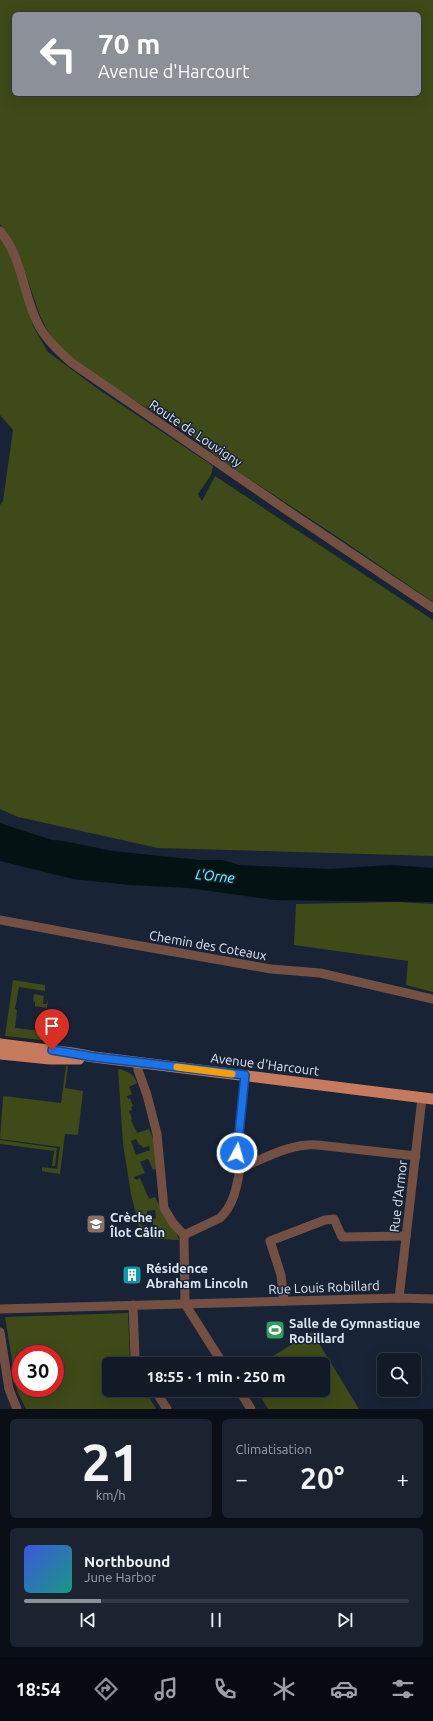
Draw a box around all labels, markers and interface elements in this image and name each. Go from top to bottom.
icon: left [32,28,84,80]
text: 70 m [98,28,160,59]
text: Avenue d'Harcourt [98,61,249,81]
street label: Route de Louvigny [147,397,245,469]
water label: L'Orne [195,866,235,886]
street label: Chemin des Coteaux [148,928,268,962]
pin [35,1009,69,1050]
icon: arrive [41,1015,63,1037]
street label: Avenue d'Harcourt [210,1050,320,1078]
position arrow [216,1132,258,1174]
street label: Rue d'Armor [387,1159,409,1233]
place label: Crèche Îlot Câlin [110,1210,165,1239]
school or university icon: Crèche Îlot Câlin [85,1213,107,1235]
place label: Résidence Abraham Lincoln [146,1261,248,1290]
building icon: Résidence Abraham Lincoln [121,1264,143,1286]
street label: Rue Louis Robillard [268,1278,380,1296]
place label: Salle de Gymnastique Robillard [289,1316,420,1345]
sports icon: Salle de Gymnastique Robillard [264,1319,286,1341]
speed limit sign: 30 [12,1345,64,1397]
map controls [377,1353,421,1397]
button: search [377,1353,421,1397]
text: 18:55 · 1 min · 250 m [147,1368,285,1385]
text: 21 [81,1433,140,1491]
text: Climatisation [236,1442,312,1456]
text: 20° [300,1461,344,1495]
text: − [236,1466,248,1491]
text: + [397,1466,409,1491]
text: km/h [96,1488,126,1502]
text: Northbound [84,1553,170,1570]
text: June Harbor [84,1570,156,1584]
icon: previous [77,1609,99,1631]
icon: pause [205,1609,227,1631]
icon: next [334,1609,356,1631]
icon: directions [92,1675,120,1703]
icon: music [152,1675,180,1703]
icon: phone [211,1675,239,1703]
icon: climate [270,1675,298,1703]
icon: car [330,1675,358,1703]
icon: filters [389,1675,417,1703]
text: 18:54 [16,1679,61,1699]

